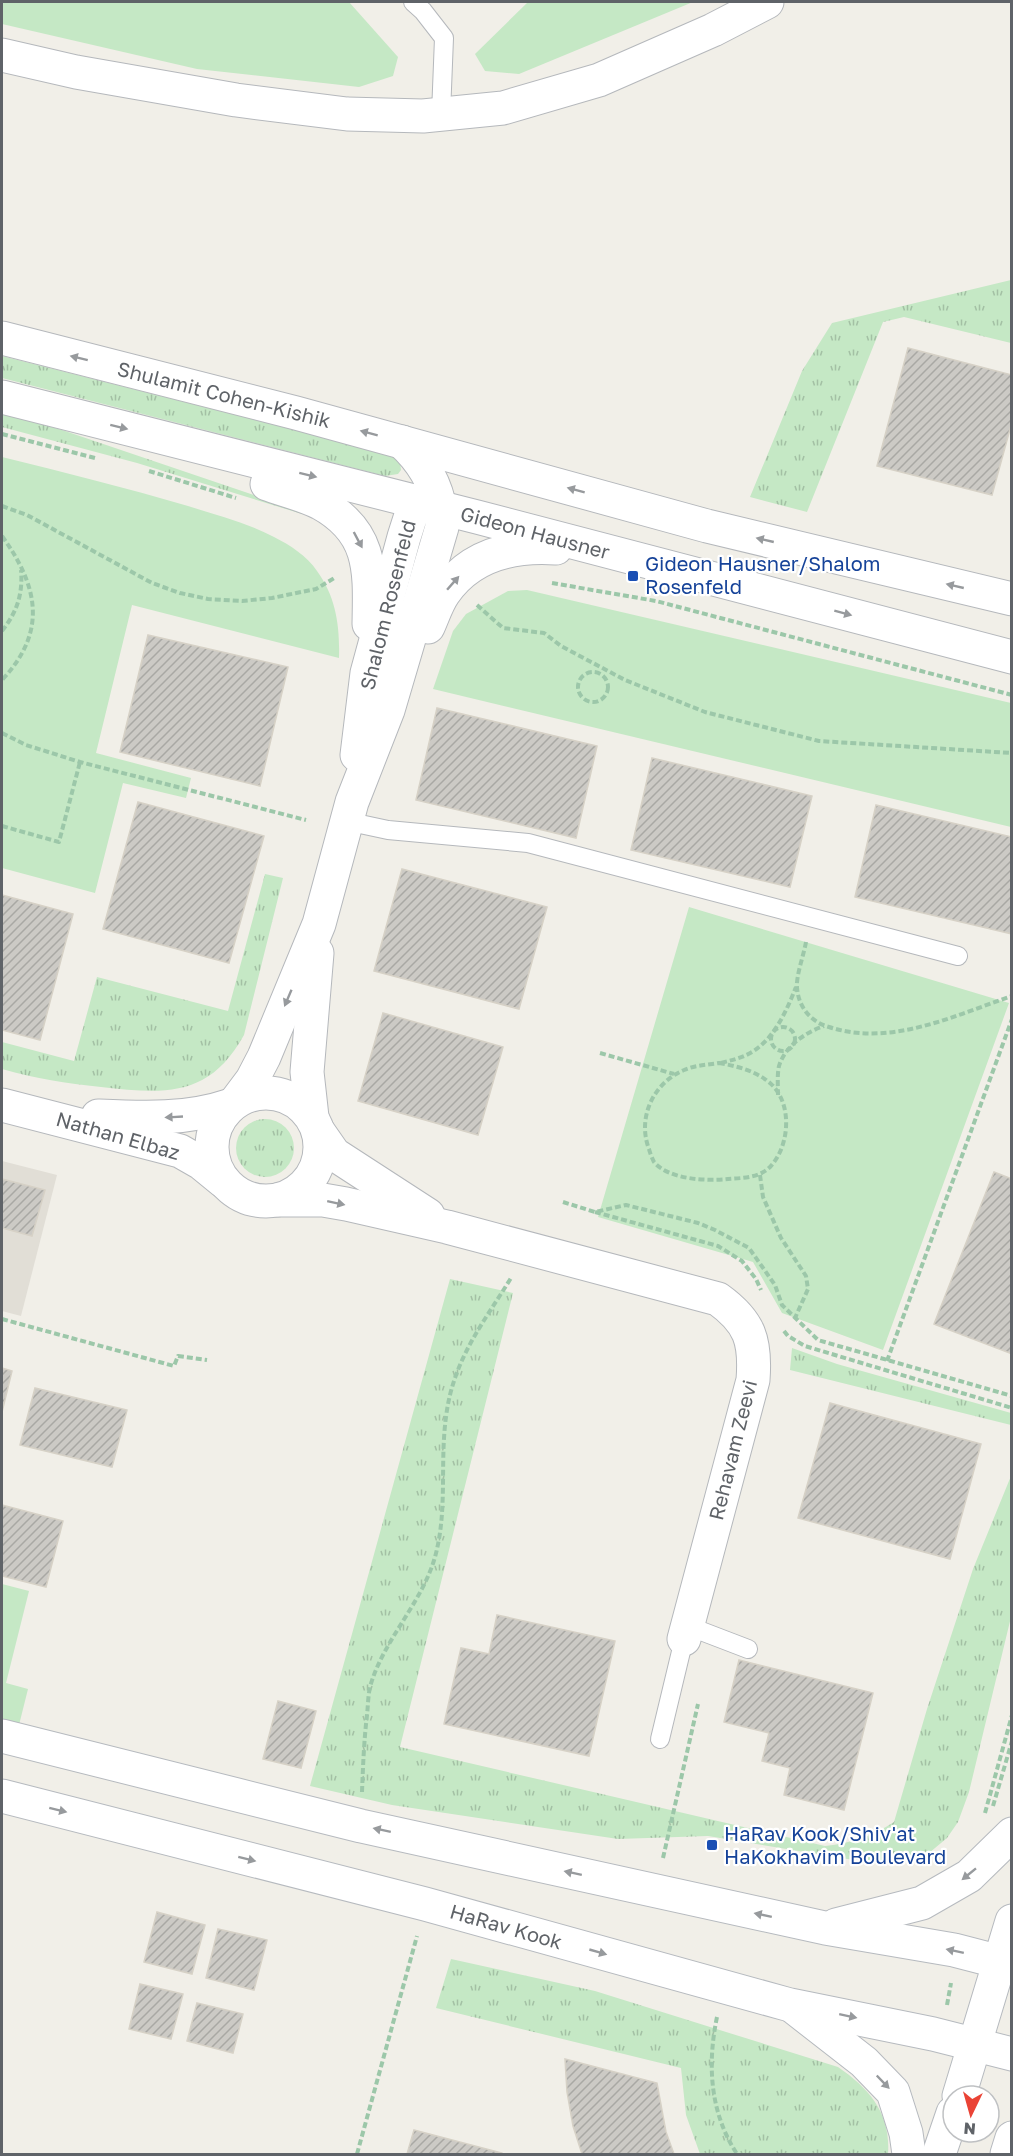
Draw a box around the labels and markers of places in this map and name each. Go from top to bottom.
place label: Gideon Hausner/Shalom Rosenfeld [645,551,880,598]
marker: Gideon Hausner/Shalom Rosenfeld [626,569,640,583]
place label: HaRav Kook/Shiv'at HaKokhavim Boulevard [724,1821,946,1868]
marker: HaRav Kook/Shiv'at HaKokhavim Boulevard [705,1838,719,1852]

